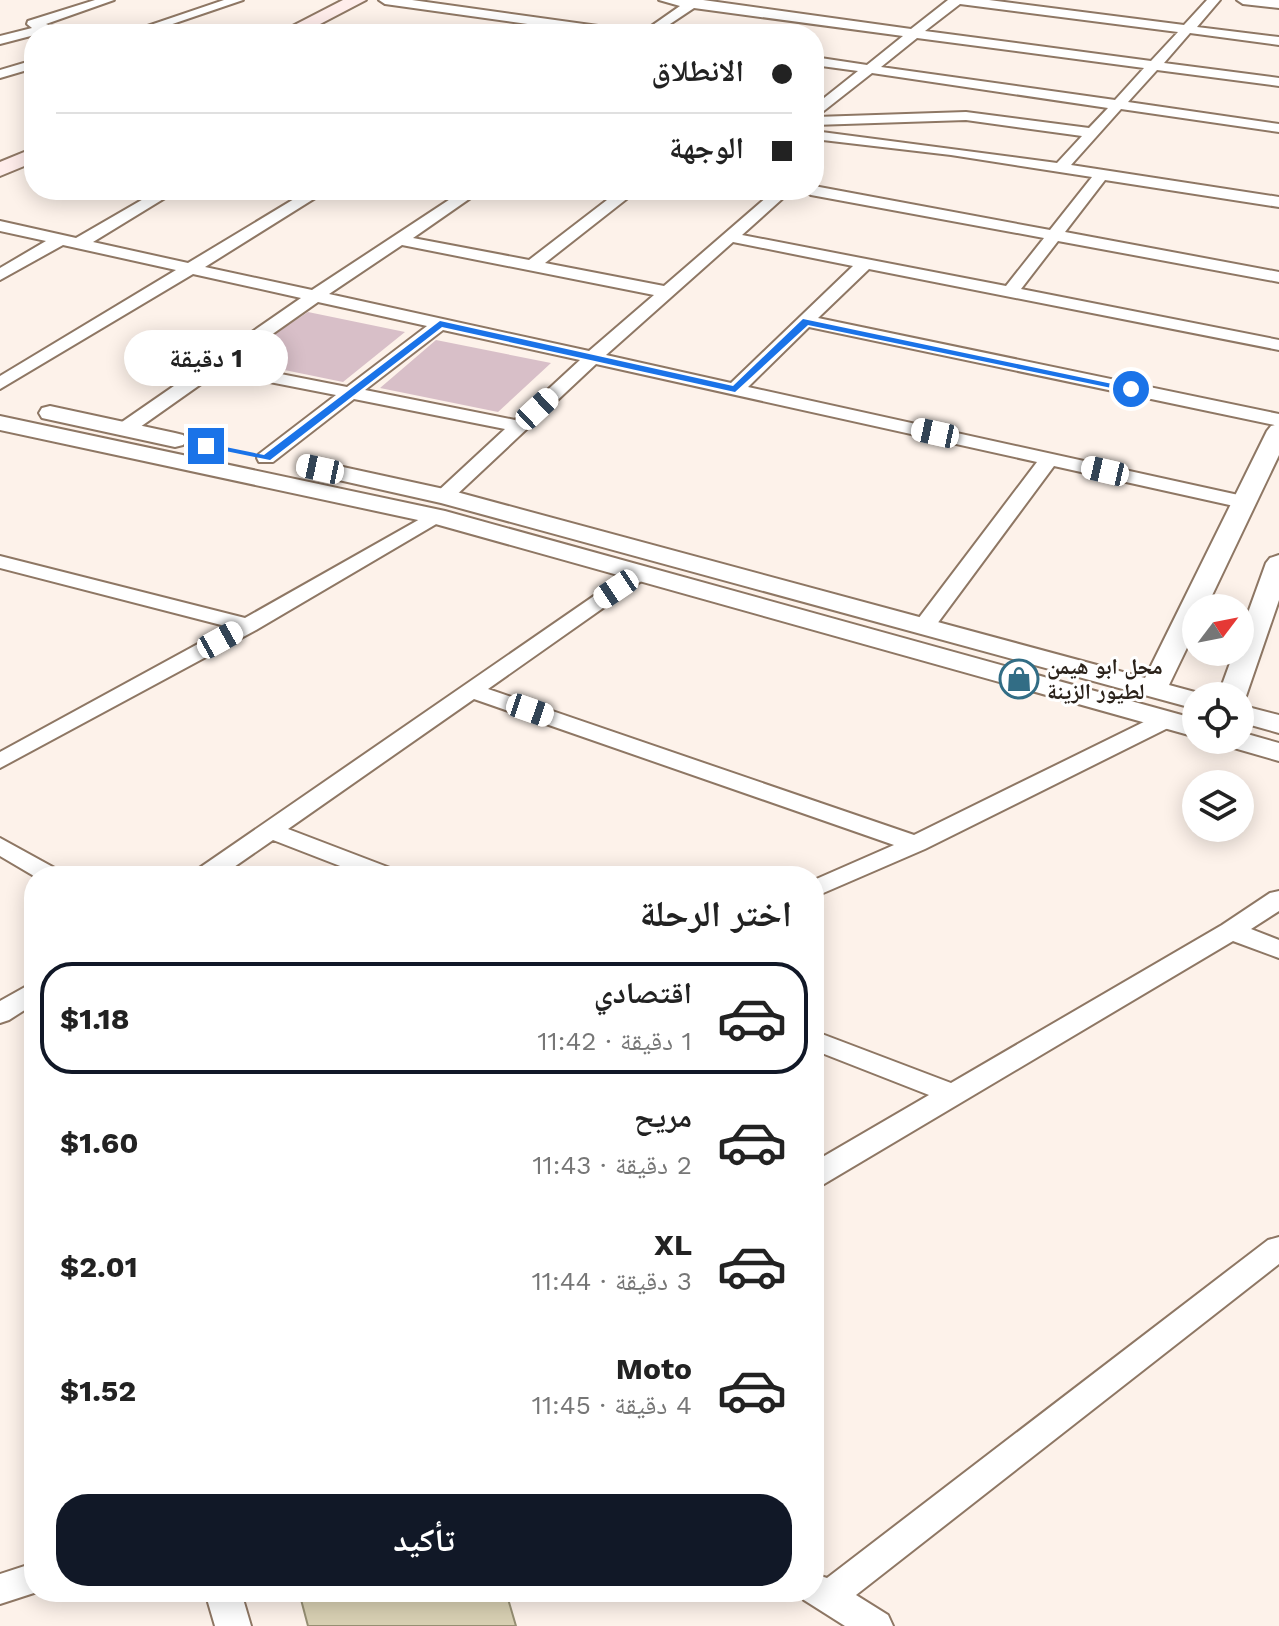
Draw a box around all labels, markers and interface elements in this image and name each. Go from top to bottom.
text: الانطلاق [651,53,744,88]
text: الوجهة [669,130,744,165]
callout: 1 دقيقة [124,330,288,386]
text: 1 دقيقة [169,343,243,373]
route start [1113,371,1149,407]
car [511,384,563,434]
car [909,416,961,450]
route end [188,428,224,464]
car [294,452,346,486]
car [1079,454,1131,488]
car [589,566,643,612]
north arrow [1182,594,1254,666]
map controls [1182,594,1254,842]
car [193,618,247,662]
place label: محل ابو هيمن لطيور الزينة [1047,654,1163,704]
shop icon: محل ابو هيمن لطيور الزينة [998,658,1040,700]
button: locate [1182,682,1254,754]
car [503,691,557,729]
button: layers [1182,770,1254,842]
text: اختر الرحلة [640,893,792,935]
text: اقتصادي [594,975,692,1010]
icon: car [716,982,788,1054]
text: $1.18 [60,1001,130,1036]
text: 1 دقيقة · 11:42 [537,1026,692,1056]
text: مريح [634,1099,692,1134]
icon: car [716,1106,788,1178]
text: $1.60 [60,1125,138,1160]
text: 2 دقيقة · 11:43 [532,1150,692,1180]
text: XL [654,1227,692,1262]
icon: car [716,1230,788,1302]
text: $2.01 [60,1249,138,1284]
text: 3 دقيقة · 11:44 [532,1266,692,1296]
text: Moto [616,1351,692,1386]
icon: car [716,1354,788,1426]
text: $1.52 [60,1373,136,1408]
text: 4 دقيقة · 11:45 [532,1390,692,1420]
button: تأكيد [56,1494,792,1586]

